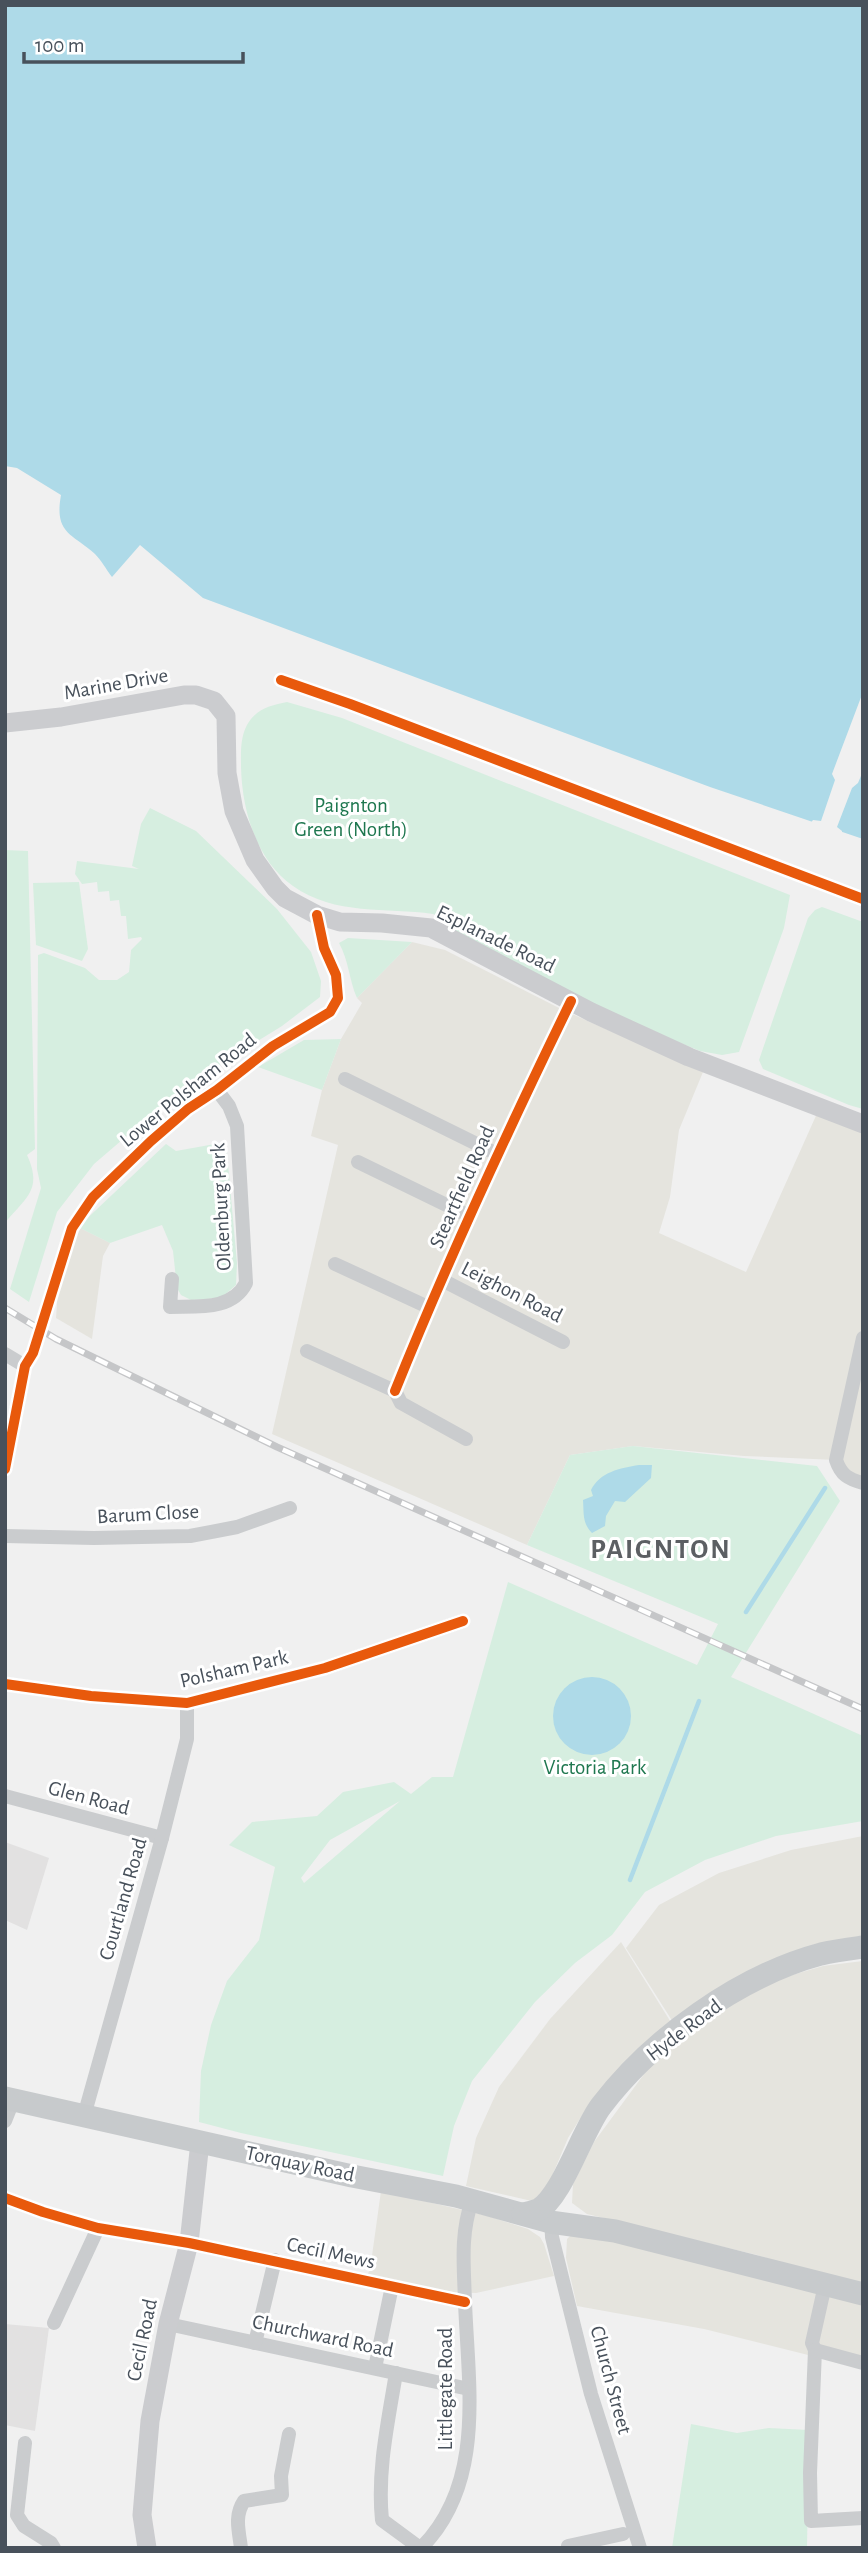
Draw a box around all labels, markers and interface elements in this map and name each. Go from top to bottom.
scale bar [24,21,243,65]
text: 100 m [35,35,85,56]
street label: Marine Drive [62,665,170,703]
park label: Paignton Green (North) [294,795,408,840]
street label: Esplanade Road [433,901,559,977]
street label: Lower Polsham Road [116,1029,260,1151]
street label: Steartfield Road [426,1123,498,1251]
street label: Oldenburg Park [207,1142,235,1271]
street label: Leighon Road [458,1258,566,1326]
street label: Barum Close [96,1501,200,1527]
district label: PAIGNTON [590,1536,732,1564]
street label: Polsham Park [178,1646,290,1692]
park label: Victoria Park [544,1757,647,1778]
street label: Glen Road [46,1777,132,1819]
street label: Courtland Road [95,1835,151,1963]
street label: Hyde Road [642,1995,726,2065]
street label: Torquay Road [244,2142,356,2186]
street label: Cecil Mews [285,2233,377,2273]
street label: Cecil Road [123,2297,161,2383]
street label: Churchward Road [250,2311,396,2361]
street label: Church Street [586,2324,636,2437]
street label: Littlegate Road [435,2327,456,2450]

